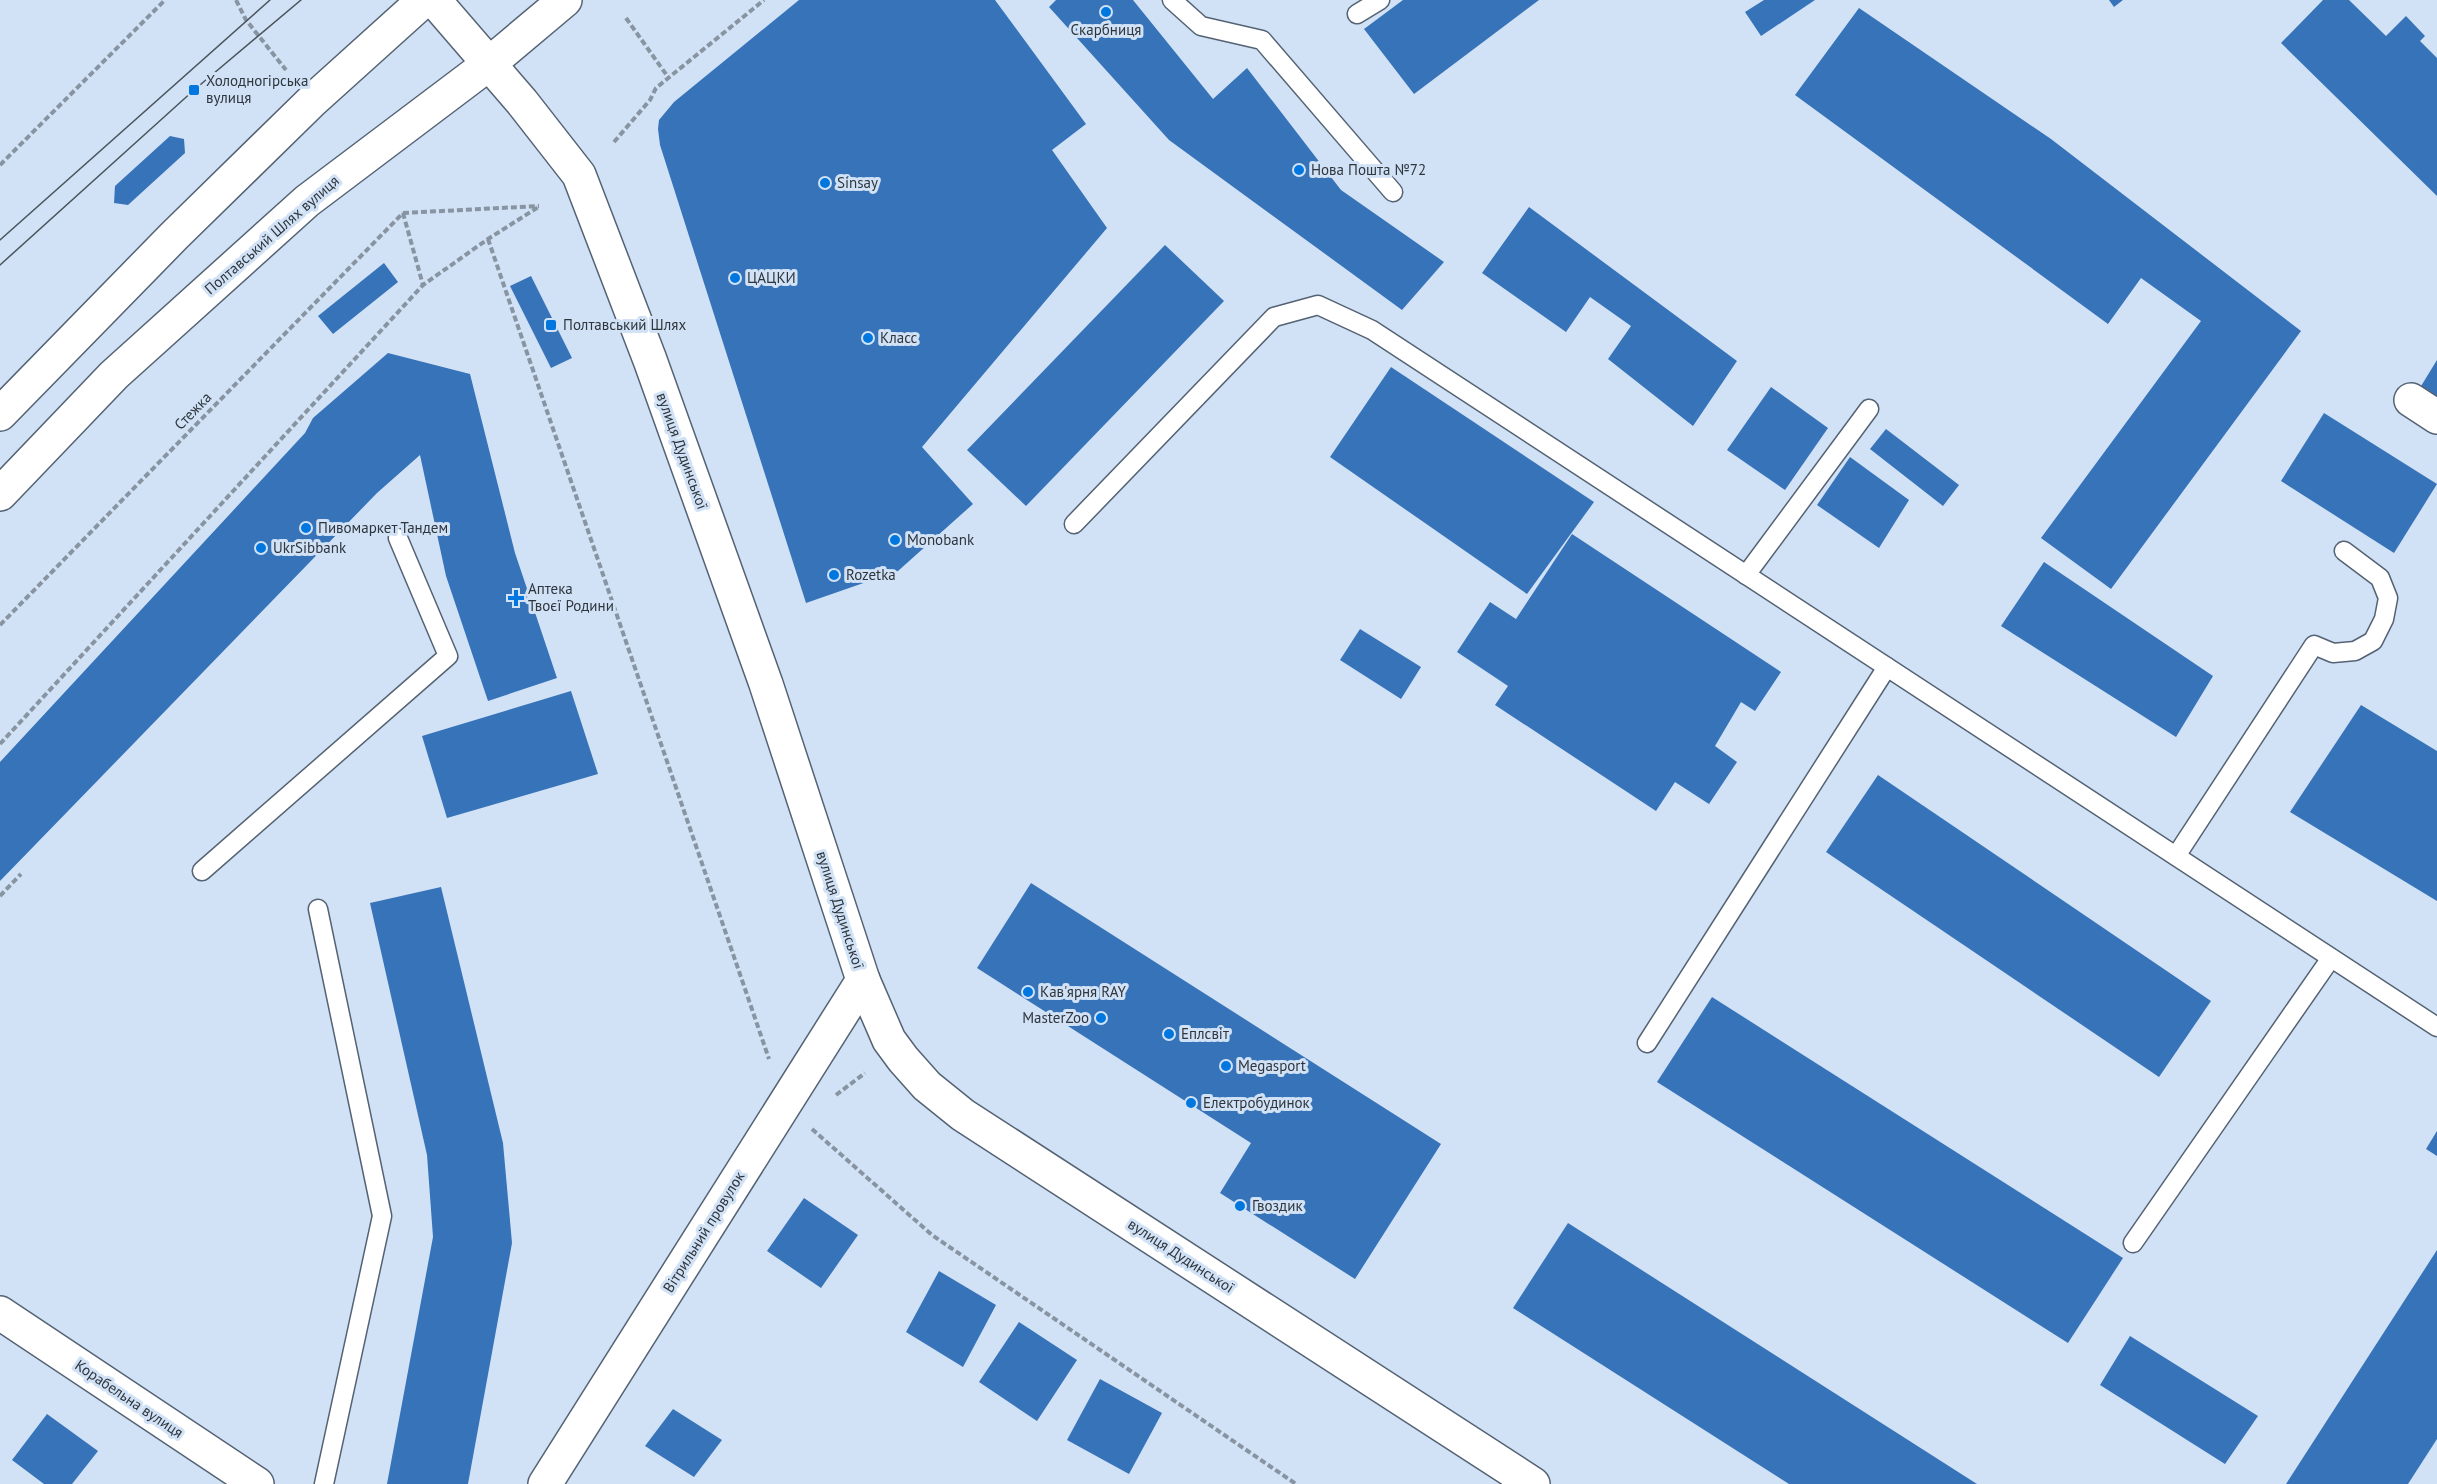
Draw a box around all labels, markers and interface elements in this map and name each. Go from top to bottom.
marker: Скарбниця [1099,5,1113,19]
place label: Скарбниця [1071,20,1141,39]
place label: Холодногірська вулиця [206,71,308,107]
marker: Холодногірська вулиця [187,83,201,97]
place label: Нова Пошта №72 [1311,160,1426,179]
marker: Нова Пошта №72 [1292,163,1306,177]
street label: Полтавський Шлях вулиця [201,171,343,298]
place label: Sinsay [837,173,878,192]
marker: Sinsay [818,176,832,190]
place label: ЦАЦКИ [747,268,796,287]
marker: ЦАЦКИ [728,271,742,285]
place label: Полтавський Шлях [563,315,686,334]
marker: Полтавський Шлях [544,318,558,332]
place label: Класс [880,328,918,347]
marker: Класс [861,331,875,345]
street label: Стежка [170,388,215,434]
street label: вулиця Дудинської [653,390,712,512]
place label: Пивомаркет Тандем [318,518,448,537]
marker: Пивомаркет Тандем [299,521,313,535]
place label: Monobank [907,530,975,549]
marker: Monobank [888,533,902,547]
place label: UkrSibbank [273,538,347,557]
marker: UkrSibbank [254,541,268,555]
place label: Rozetka [846,565,896,584]
marker: Rozetka [827,568,841,582]
place label: Аптека Твоєї Родини [528,579,614,615]
marker: Аптека Твоєї Родини [509,591,523,605]
street label: вулиця Дудинської [812,849,868,971]
place label: Кав'ярня RAY [1040,982,1127,1001]
marker: Кав'ярня RAY [1021,985,1035,999]
place label: MasterZoo [1022,1008,1089,1027]
marker: MasterZoo [1094,1011,1108,1025]
place label: Еплсвіт [1181,1024,1229,1043]
marker: Еплсвіт [1162,1027,1176,1041]
place label: Megasport [1238,1056,1306,1075]
marker: Megasport [1219,1059,1233,1073]
place label: Електробудинок [1203,1093,1311,1112]
marker: Електробудинок [1184,1096,1198,1110]
street label: Вітрильний провулок [659,1167,749,1296]
place label: Гвоздик [1252,1196,1303,1215]
marker: Гвоздик [1233,1199,1247,1213]
street label: вулиця Дудинської [1125,1214,1238,1297]
street label: Корабельна вулиця [72,1355,187,1442]

